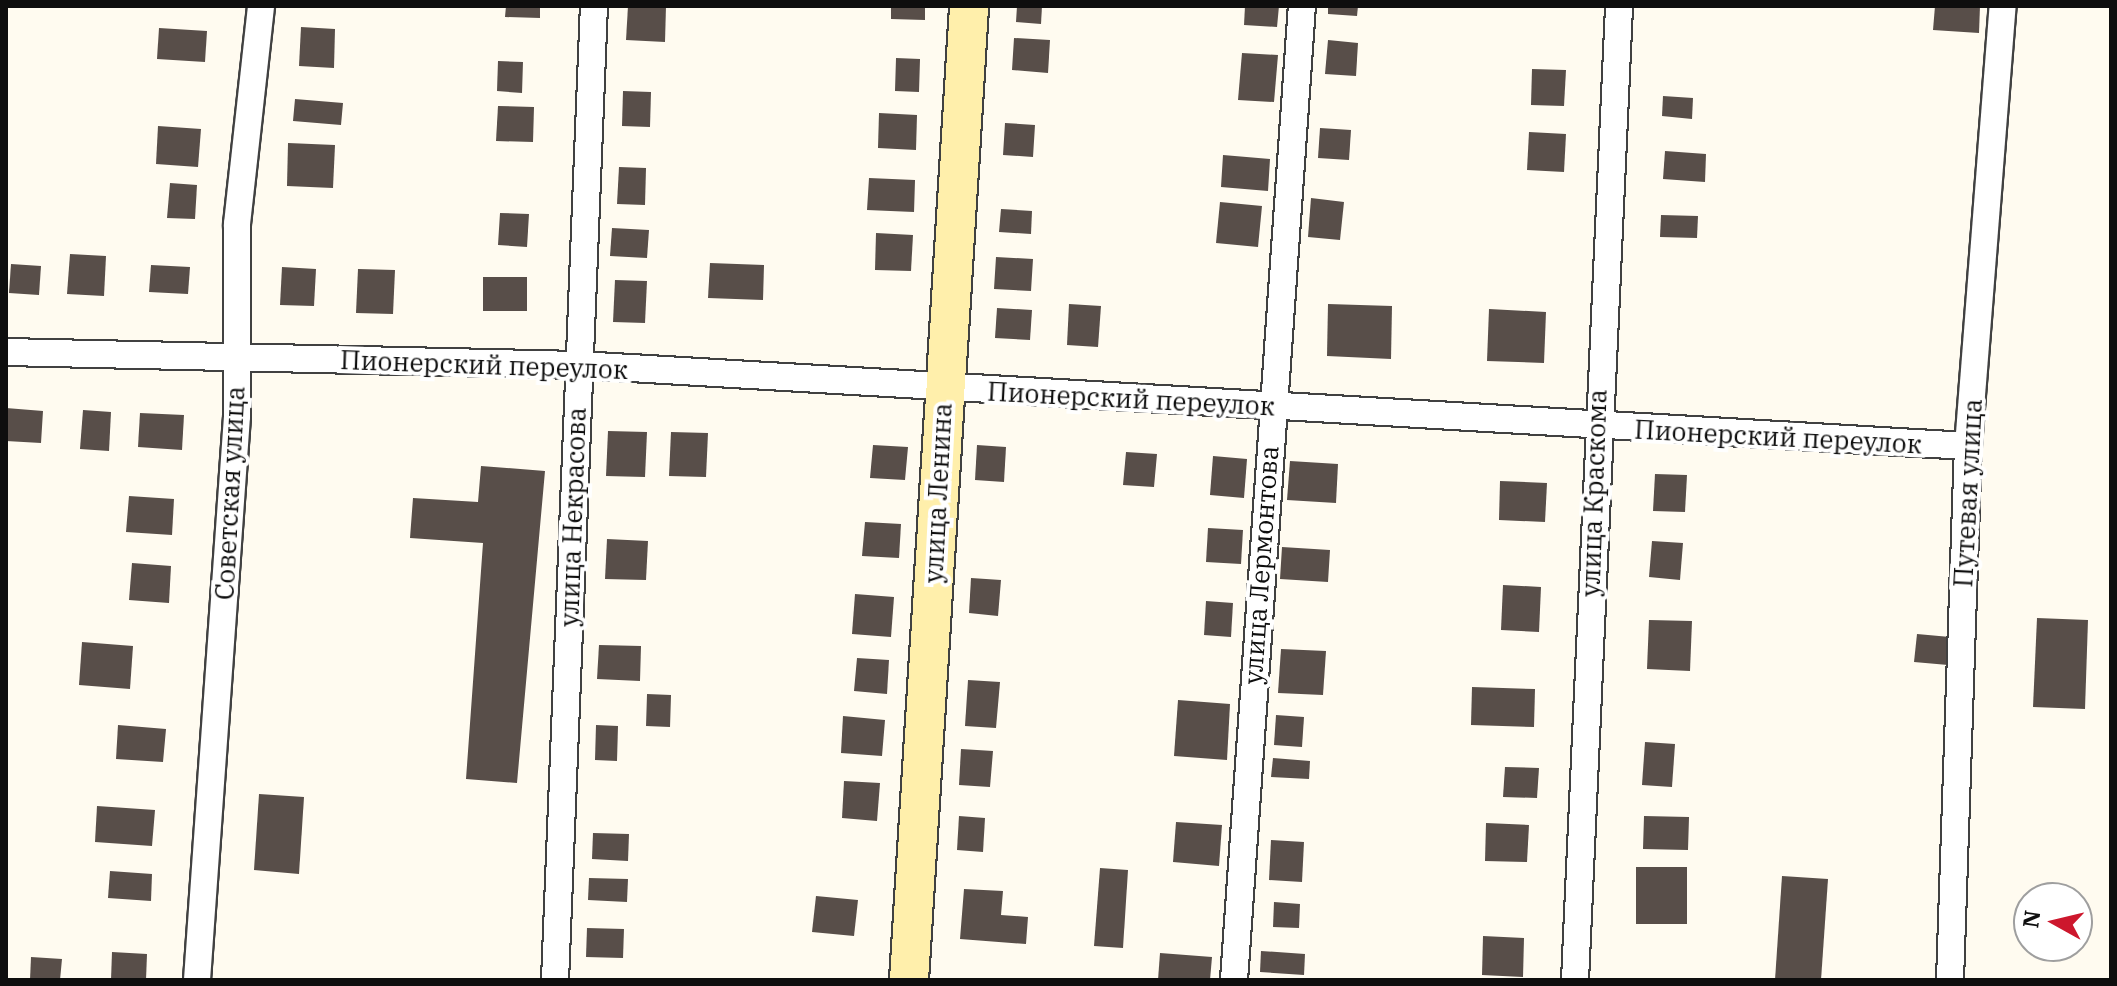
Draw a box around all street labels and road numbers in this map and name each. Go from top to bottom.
street label: Пионерский переулок [340,344,628,386]
street label: Пионерский переулок [986,376,1276,422]
street label: Советская улица [209,385,251,601]
street label: улица Краскома [1575,389,1613,597]
street label: Путевая улица [1947,398,1989,588]
street label: улица Ленина [918,402,958,584]
street label: улица Некрасова [554,407,592,627]
street label: Пионерский переулок [1633,414,1923,460]
street label: улица Лермонтова [1237,445,1285,685]

